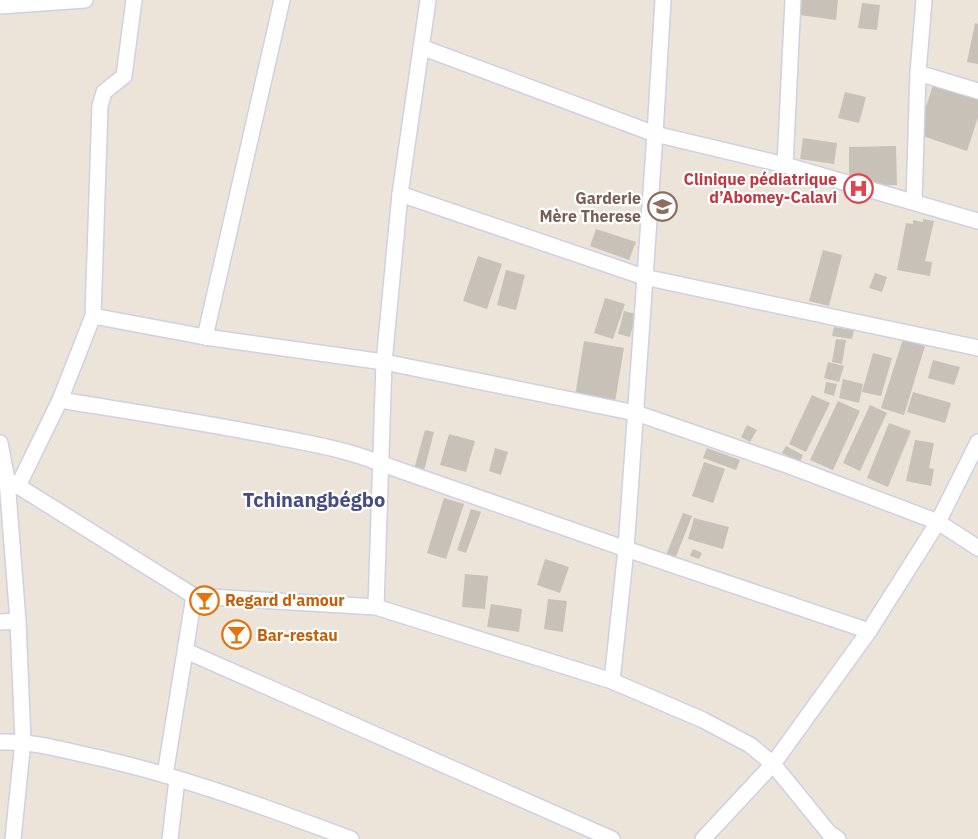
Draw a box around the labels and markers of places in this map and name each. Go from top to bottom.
place label: Clinique pédiatrique d’Abomey-Calavi [684,169,837,207]
hospital icon: Clinique pédiatrique d’Abomey-Calavi [842,172,874,204]
place label: Garderie Mère Therese [539,188,641,226]
school or university icon: Garderie Mère Therese [646,191,678,223]
bar icon: Regard d'amour [188,584,220,616]
place label: Regard d'amour [225,590,345,610]
bar icon: Bar-restau [220,619,252,651]
place label: Bar-restau [257,625,338,645]

